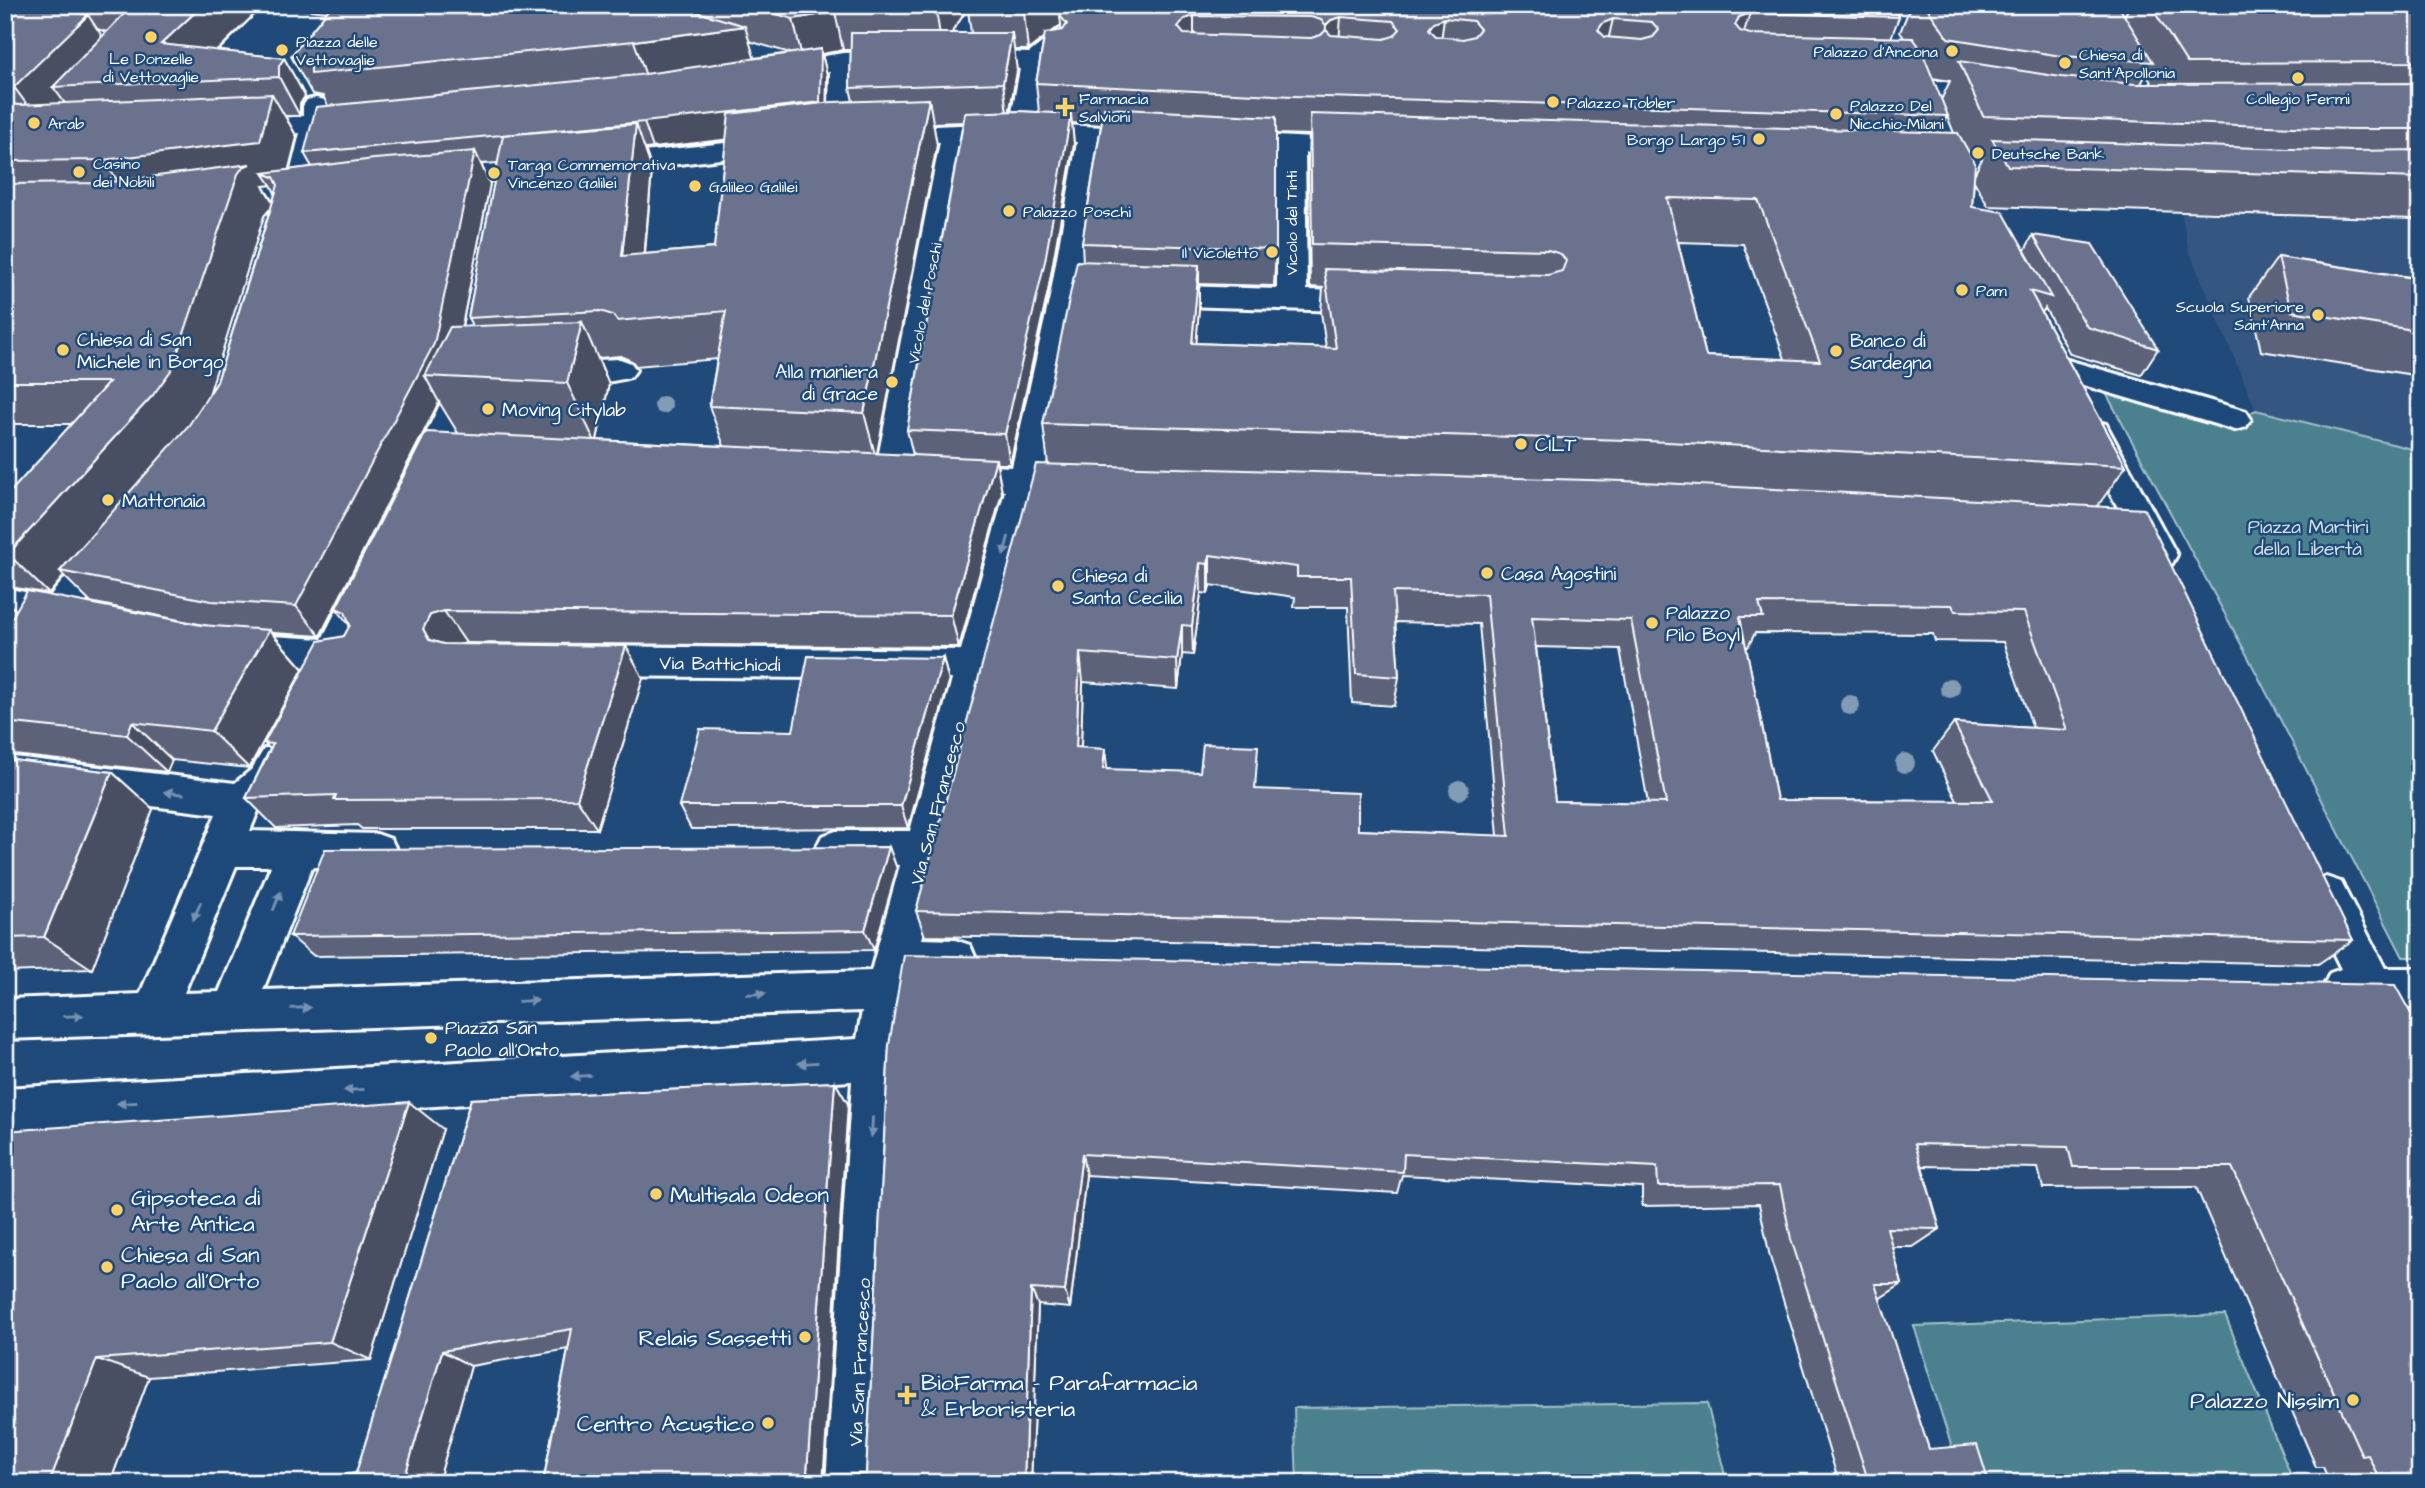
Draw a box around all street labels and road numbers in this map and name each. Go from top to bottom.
street label: Vicolo del Tinti [1281,170,1303,275]
street label: Vicolo del Poschi [902,240,948,366]
street label: Via Battichiodi [659,650,781,679]
street label: Via San Francesco [904,718,973,888]
street label: Via San Francesco [843,1277,878,1447]

